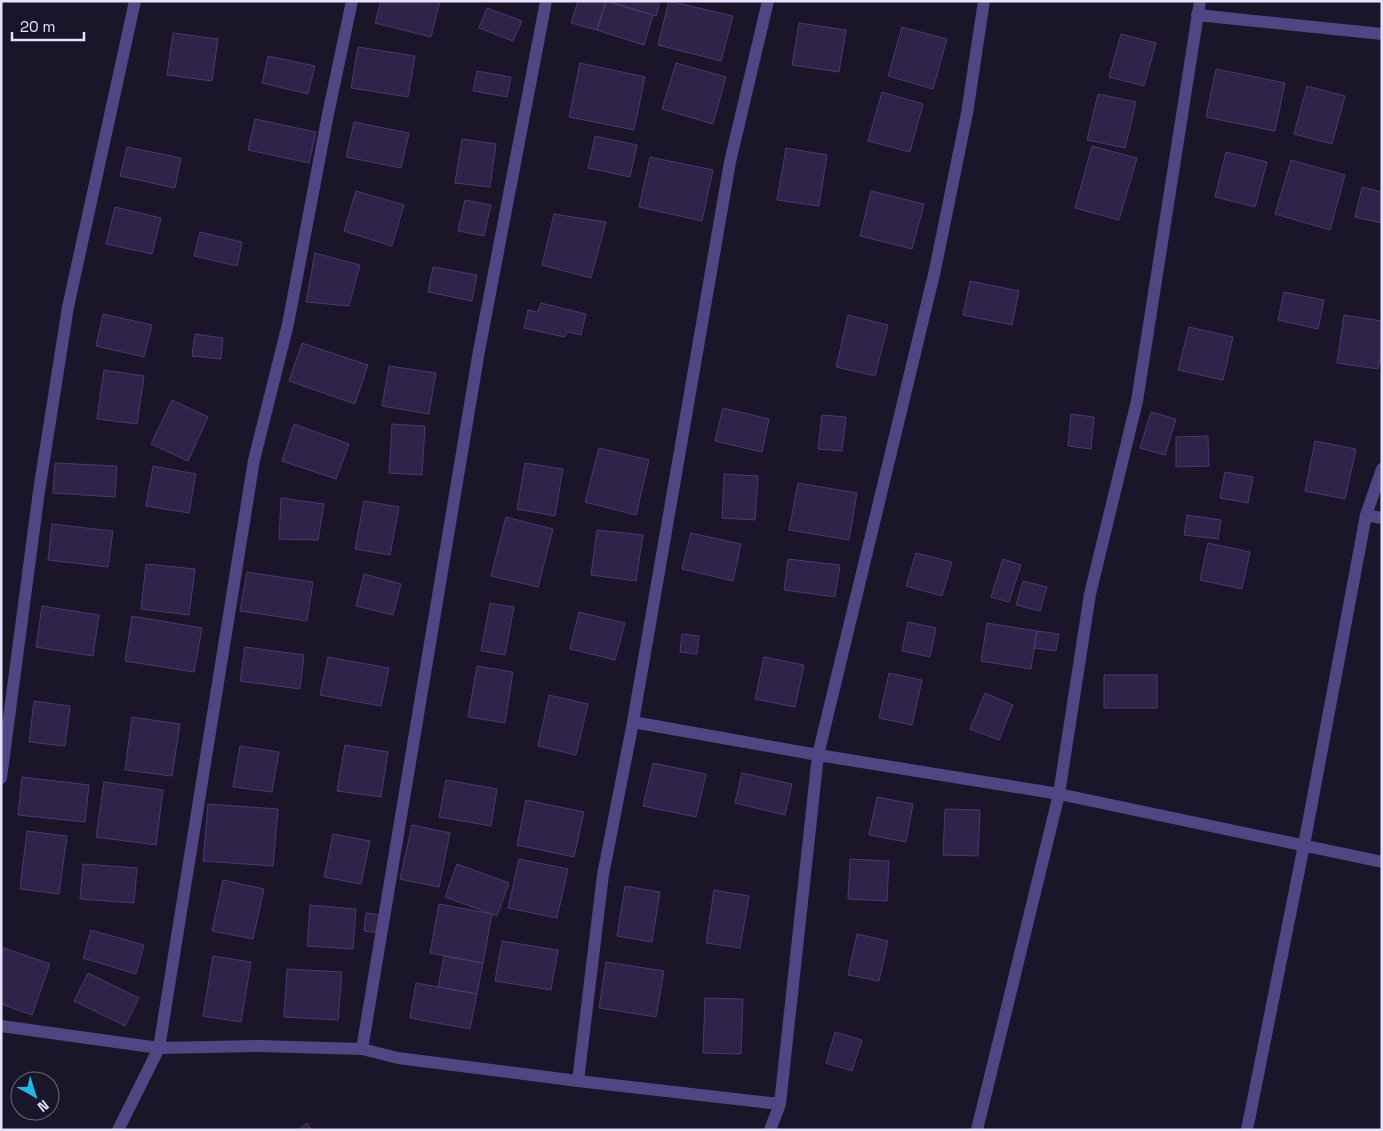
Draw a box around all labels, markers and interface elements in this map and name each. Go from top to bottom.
scale bar [12,10,85,42]
text: 20 m [20,17,55,36]
north arrow [10,1071,60,1121]
text: N [34,1096,52,1116]

